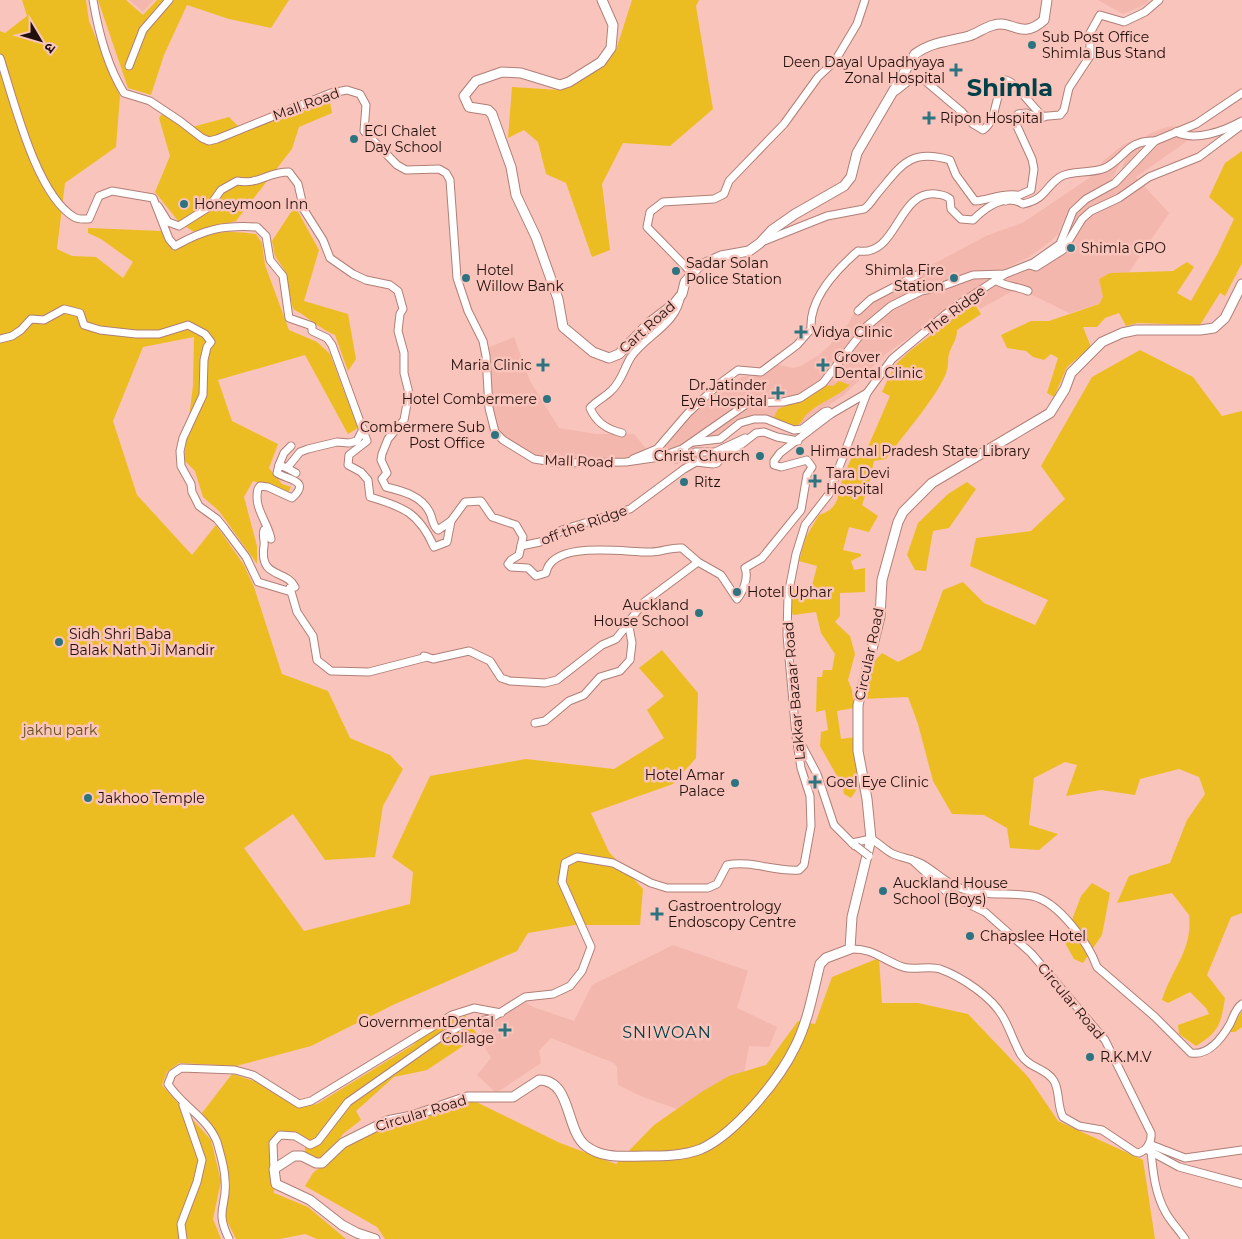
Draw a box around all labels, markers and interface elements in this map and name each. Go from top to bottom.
north arrow [15,15,65,65]
place label: Sub Post Office Shimla Bus Stand [1042,28,1166,62]
text: उ [40,39,60,57]
marker: Sub Post Office Shimla Bus Stand [1026,39,1038,51]
place label: Deen Dayal Upadhyaya Zonal Hospital [782,53,945,87]
marker: Deen Dayal Upadhyaya Zonal Hospital [949,63,963,77]
district label: Shimla [967,73,1053,102]
street label: Mall Road [270,84,342,124]
place label: Ripon Hospital [940,109,1043,127]
marker: Ripon Hospital [922,111,936,125]
place label: ECI Chalet Day School [364,122,442,156]
marker: ECI Chalet Day School [348,133,360,145]
place label: Honeymoon Inn [194,195,308,213]
marker: Honeymoon Inn [178,198,190,210]
place label: Shimla GPO [1081,239,1166,257]
marker: Shimla GPO [1065,242,1077,254]
place label: Sadar Solan Police Station [686,254,782,288]
place label: Hotel Willow Bank [476,261,564,295]
place label: Shimla Fire Station [865,261,944,295]
marker: Sadar Solan Police Station [670,265,682,277]
marker: Hotel Willow Bank [460,272,472,284]
marker: Shimla Fire Station [948,272,960,284]
street label: The Ridge [921,281,989,339]
street label: Cart Road [615,297,679,357]
place label: Vidya Clinic [812,323,893,341]
marker: Vidya Clinic [794,325,808,339]
place label: Grover Dental Clinic [834,348,923,382]
place label: Maria Clinic [451,356,532,374]
marker: Maria Clinic [536,358,550,372]
marker: Grover Dental Clinic [816,358,830,372]
place label: Dr.Jatinder Eye Hospital [681,376,767,410]
marker: Dr.Jatinder Eye Hospital [771,386,785,400]
place label: Hotel Combermere [402,390,537,408]
marker: Hotel Combermere [541,393,553,405]
place label: Combermere Sub Post Office [360,418,485,452]
marker: Combermere Sub Post Office [489,429,501,441]
place label: Himachal Pradesh State Library [810,442,1030,460]
marker: Himachal Pradesh State Library [794,445,806,457]
place label: Christ Church [654,447,750,465]
marker: Christ Church [754,450,766,462]
street label: Mall Road [544,451,614,471]
place label: Tara Devi Hospital [826,464,890,498]
place label: Ritz [694,473,721,491]
marker: Tara Devi Hospital [808,474,822,488]
marker: Ritz [678,476,690,488]
street label: off the Ridge [538,501,630,549]
place label: Hotel Uphar [747,583,833,601]
marker: Hotel Uphar [731,586,743,598]
place label: Auckland House School [593,596,689,630]
street label: Circular Road [850,606,888,702]
marker: Auckland House School [693,607,705,619]
street label: Lakkar Bazaar Road [779,621,809,761]
place label: Sidh Shri Baba Balak Nath Ji Mandir [69,625,215,659]
marker: Sidh Shri Baba Balak Nath Ji Mandir [53,636,65,648]
park label: jakhu park [21,721,98,739]
place label: Hotel Amar Palace [645,766,725,800]
place label: Goel Eye Clinic [826,773,929,791]
marker: Goel Eye Clinic [808,775,822,789]
marker: Hotel Amar Palace [729,777,741,789]
place label: Jakhoo Temple [97,789,205,807]
marker: Jakhoo Temple [82,792,94,804]
place label: Auckland House School (Boys) [893,874,1008,908]
marker: Auckland House School (Boys) [877,885,889,897]
place label: Gastroentrology Endoscopy Centre [668,897,796,931]
marker: Gastroentrology Endoscopy Centre [650,907,664,921]
place label: Chapslee Hotel [980,927,1086,945]
marker: Chapslee Hotel [964,930,976,942]
street label: Circular Road [1034,959,1108,1043]
place label: GovernmentDental Collage [358,1013,494,1047]
marker: GovernmentDental Collage [498,1023,512,1037]
district label: SNIWOAN [622,1023,712,1042]
place label: R.K.M.V [1100,1048,1152,1066]
marker: R.K.M.V [1084,1051,1096,1063]
street label: Circular Road [373,1091,469,1135]

